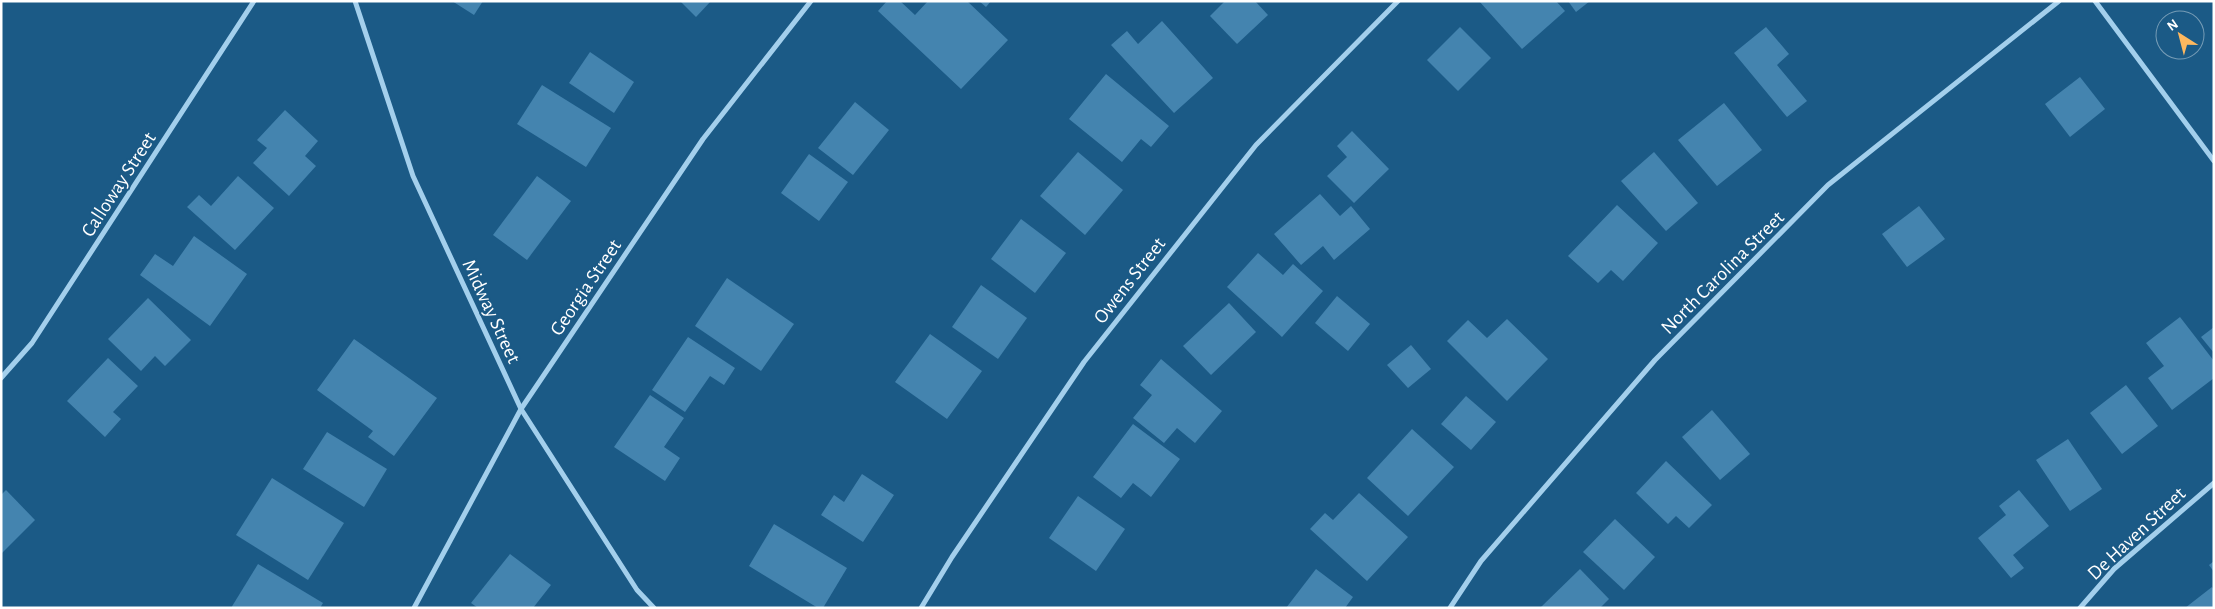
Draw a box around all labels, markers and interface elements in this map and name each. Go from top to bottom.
north arrow [2155,10,2205,60]
text: N [2165,17,2181,34]
street label: Calloway Street [78,128,160,240]
street label: North Carolina Street [1657,207,1788,338]
street label: Owens Street [1090,233,1170,327]
street label: Georgia Street [546,235,626,339]
street label: Midway Street [458,256,524,367]
street label: De Haven Street [2084,483,2190,584]

